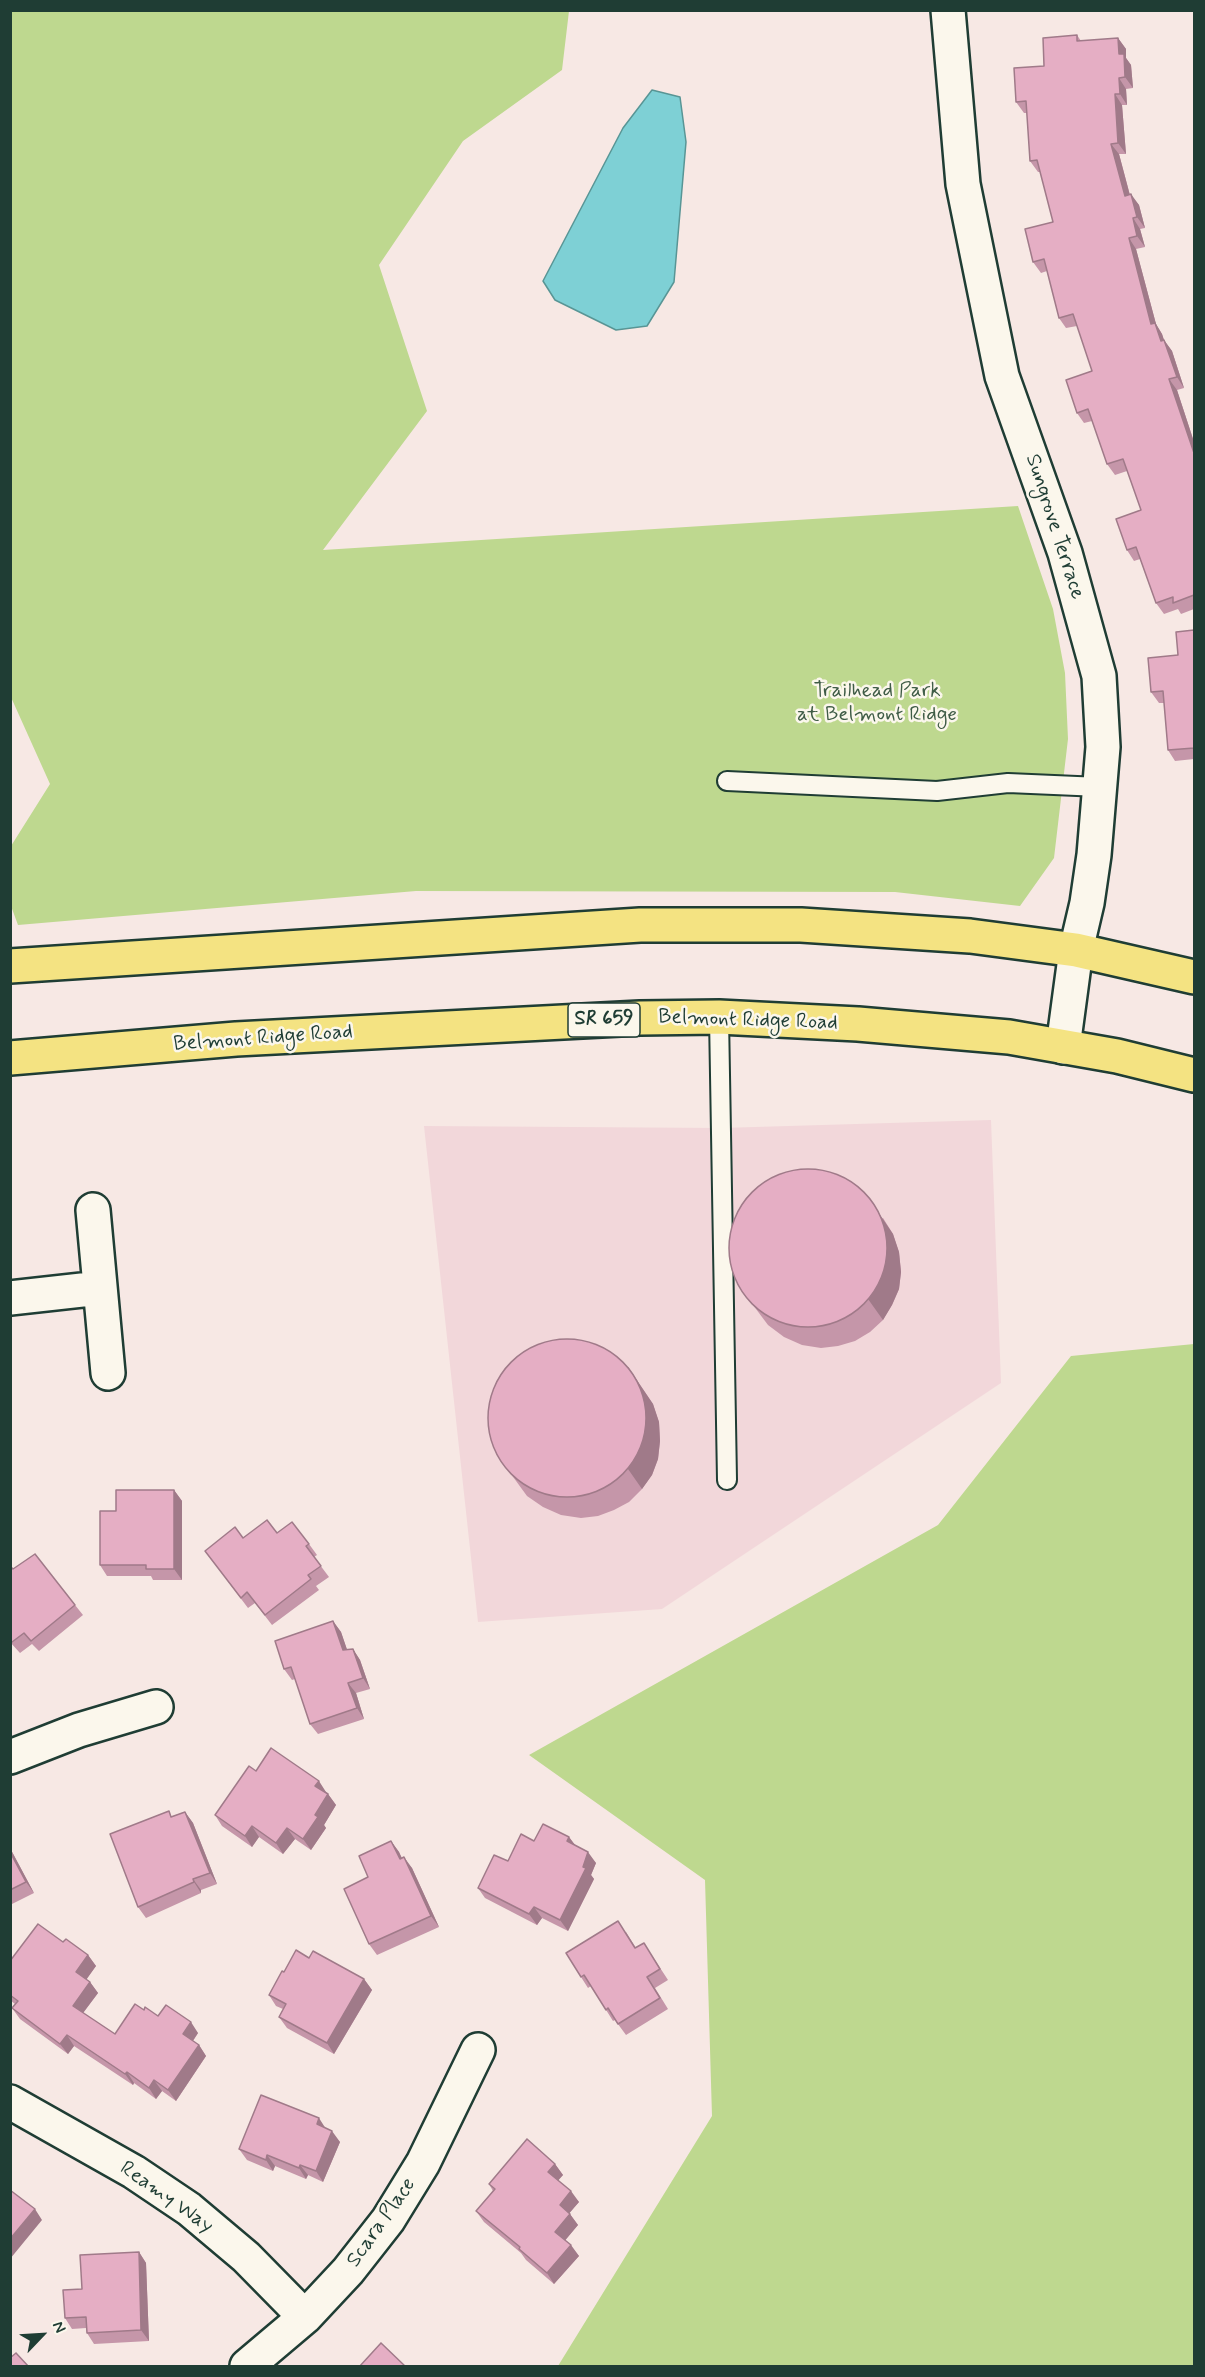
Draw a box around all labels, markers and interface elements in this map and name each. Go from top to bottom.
street label: Sungrove Terrace [1019,451,1089,603]
park label: Trailhead Park at Belmont Ridge [797,679,957,729]
road number: SR 659 [568,1003,640,1037]
street label: Belmont Ridge Road [658,1005,838,1037]
street label: Belmont Ridge Road [172,1020,354,1058]
street label: Reamy Way [114,2156,218,2240]
street label: Scara Place [342,2173,422,2273]
north arrow [12,2305,72,2365]
text: N [47,2318,71,2336]

